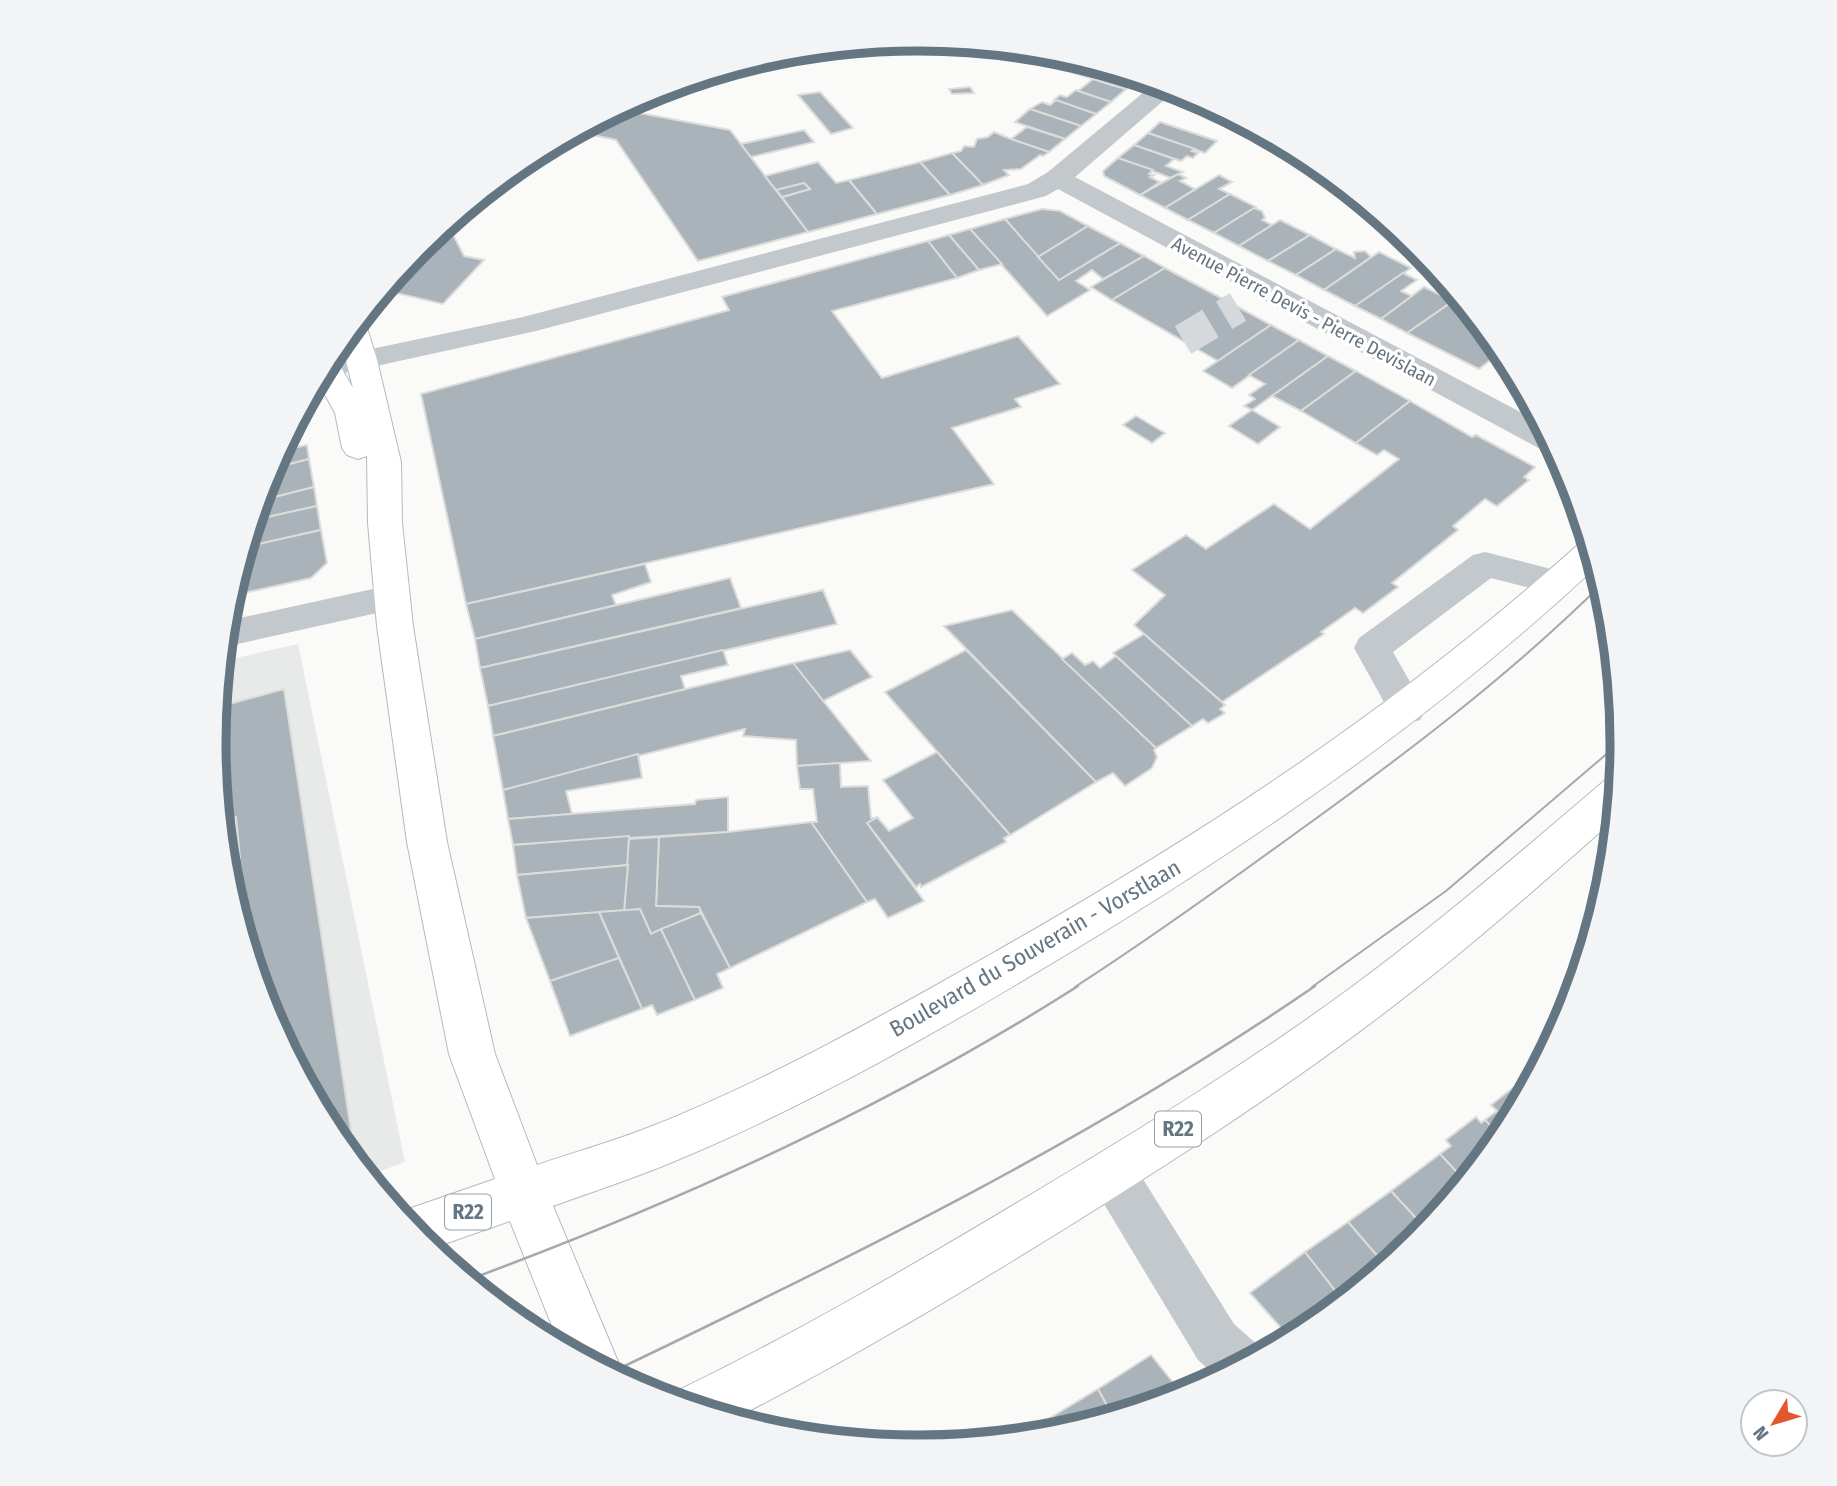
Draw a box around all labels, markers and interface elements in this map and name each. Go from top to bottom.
street label: Avenue Pierre Devis - Pierre Devislaan [1168,232,1440,391]
street label: Boulevard du Souverain - Vorstlaan [885,853,1185,1043]
road number: R22 [1155,1112,1201,1146]
road number: R22 [445,1194,491,1230]
north arrow [1739,1388,1809,1458]
text: N [1748,1422,1774,1445]

